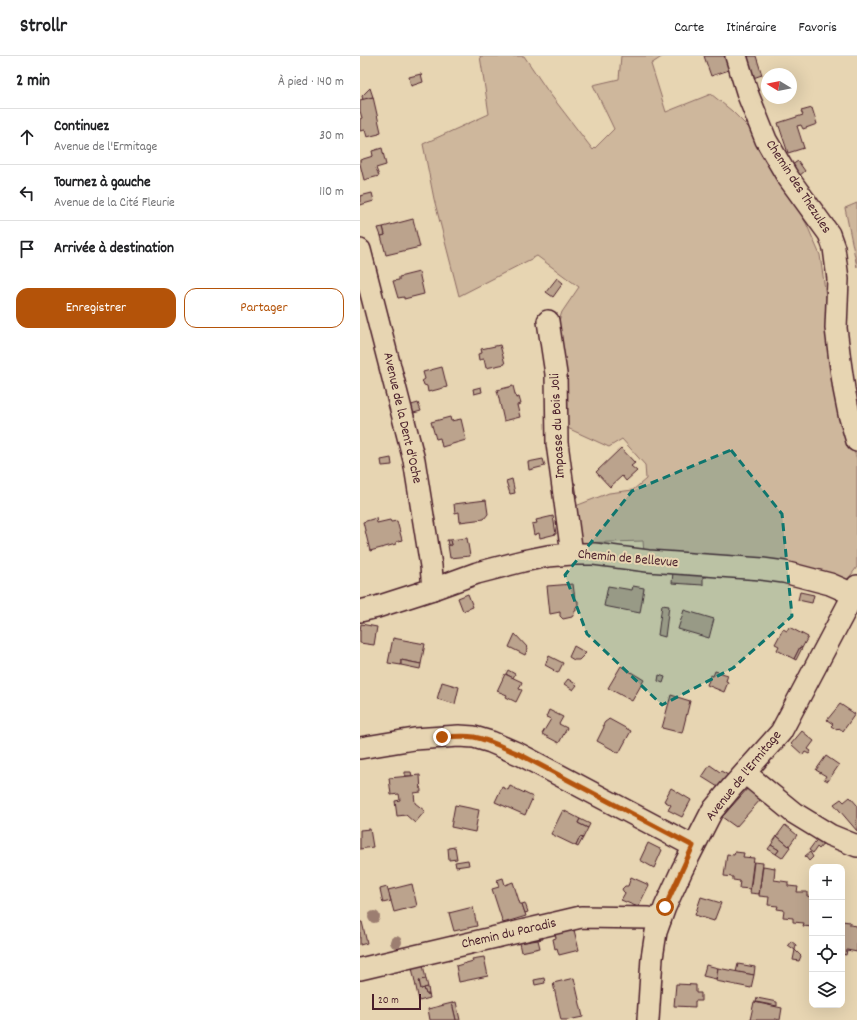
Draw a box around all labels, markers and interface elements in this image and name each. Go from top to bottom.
text: Strollr [20,14,67,41]
text: Carte [674,18,704,38]
text: Itinéraire [726,18,776,38]
text: Favoris [798,18,837,38]
north arrow [761,68,797,104]
text: 2 min [16,70,50,94]
text: À pied · 140 m [278,73,344,92]
text: Continuez [54,116,109,138]
icon: ahead [16,126,38,148]
text: 30 m [319,127,344,146]
street label: Chemin des Thezules [760,136,836,238]
text: Avenue de l'Ermitage [54,138,157,157]
text: Tournez à gauche [54,172,151,194]
icon: left [16,182,38,204]
text: 110 m [319,183,344,202]
text: Avenue de la Cité Fleurie [54,194,175,213]
icon: arrive [16,238,38,260]
text: Arrivée à destination [54,238,174,260]
button: Enregistrer [16,288,176,328]
button: Partager [184,288,344,328]
street label: Avenue de la Dent d'Oche [377,350,427,486]
street label: Impasse du Bois Joli [545,372,571,479]
street label: Chemin de Bellevue [577,545,679,573]
street label: Avenue de l'Ermitage [701,726,787,826]
route end [433,728,451,746]
map controls [809,864,845,1008]
button: + [809,864,845,900]
route start [656,898,674,916]
button: − [809,900,845,936]
street label: Chemin du Paradis [460,913,559,955]
button: locate [809,936,845,972]
button: layers [809,972,845,1008]
scale bar [372,992,421,1011]
text: 20 m [378,993,399,1009]

